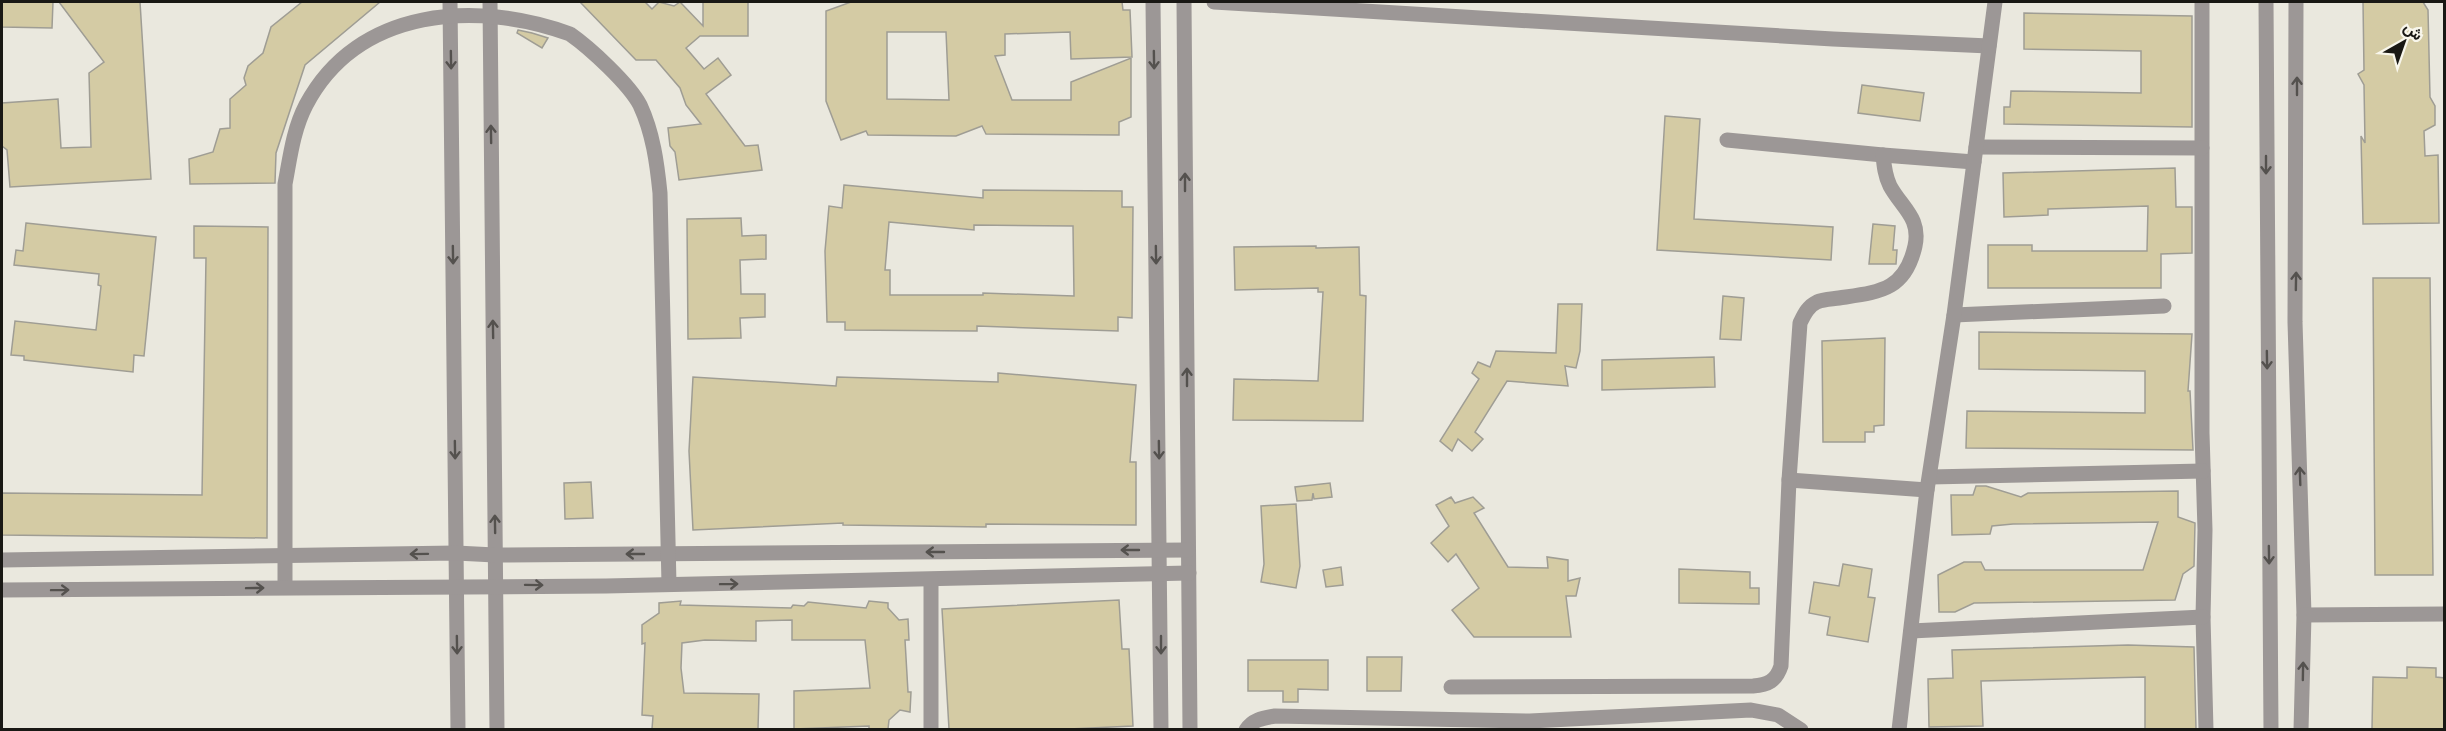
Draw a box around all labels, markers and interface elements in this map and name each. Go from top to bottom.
north arrow [2374,12,2434,72]
text: ش [2399,18,2426,46]
one-way arrow [445,49,457,69]
one-way arrow [1148,49,1160,69]
one-way arrow [2291,77,2303,97]
one-way arrow [485,125,497,145]
one-way arrow [2260,154,2272,174]
one-way arrow [1179,173,1191,193]
one-way arrow [447,244,459,264]
one-way arrow [1151,244,1162,264]
one-way arrow [2290,272,2301,292]
one-way arrow [487,320,499,340]
one-way arrow [2261,349,2272,369]
one-way arrow [1181,368,1193,388]
one-way arrow [449,439,461,459]
one-way arrow [1153,439,1165,459]
one-way arrow [2294,467,2305,487]
one-way arrow [489,515,501,535]
one-way arrow [1120,544,1140,556]
one-way arrow [2263,544,2275,564]
one-way arrow [925,546,945,558]
one-way arrow [409,548,429,560]
one-way arrow [625,548,645,560]
one-way arrow [718,578,738,589]
one-way arrow [523,579,543,591]
one-way arrow [244,582,264,594]
one-way arrow [49,584,69,596]
one-way arrow [451,634,463,654]
one-way arrow [1155,634,1167,654]
one-way arrow [2297,662,2308,682]

